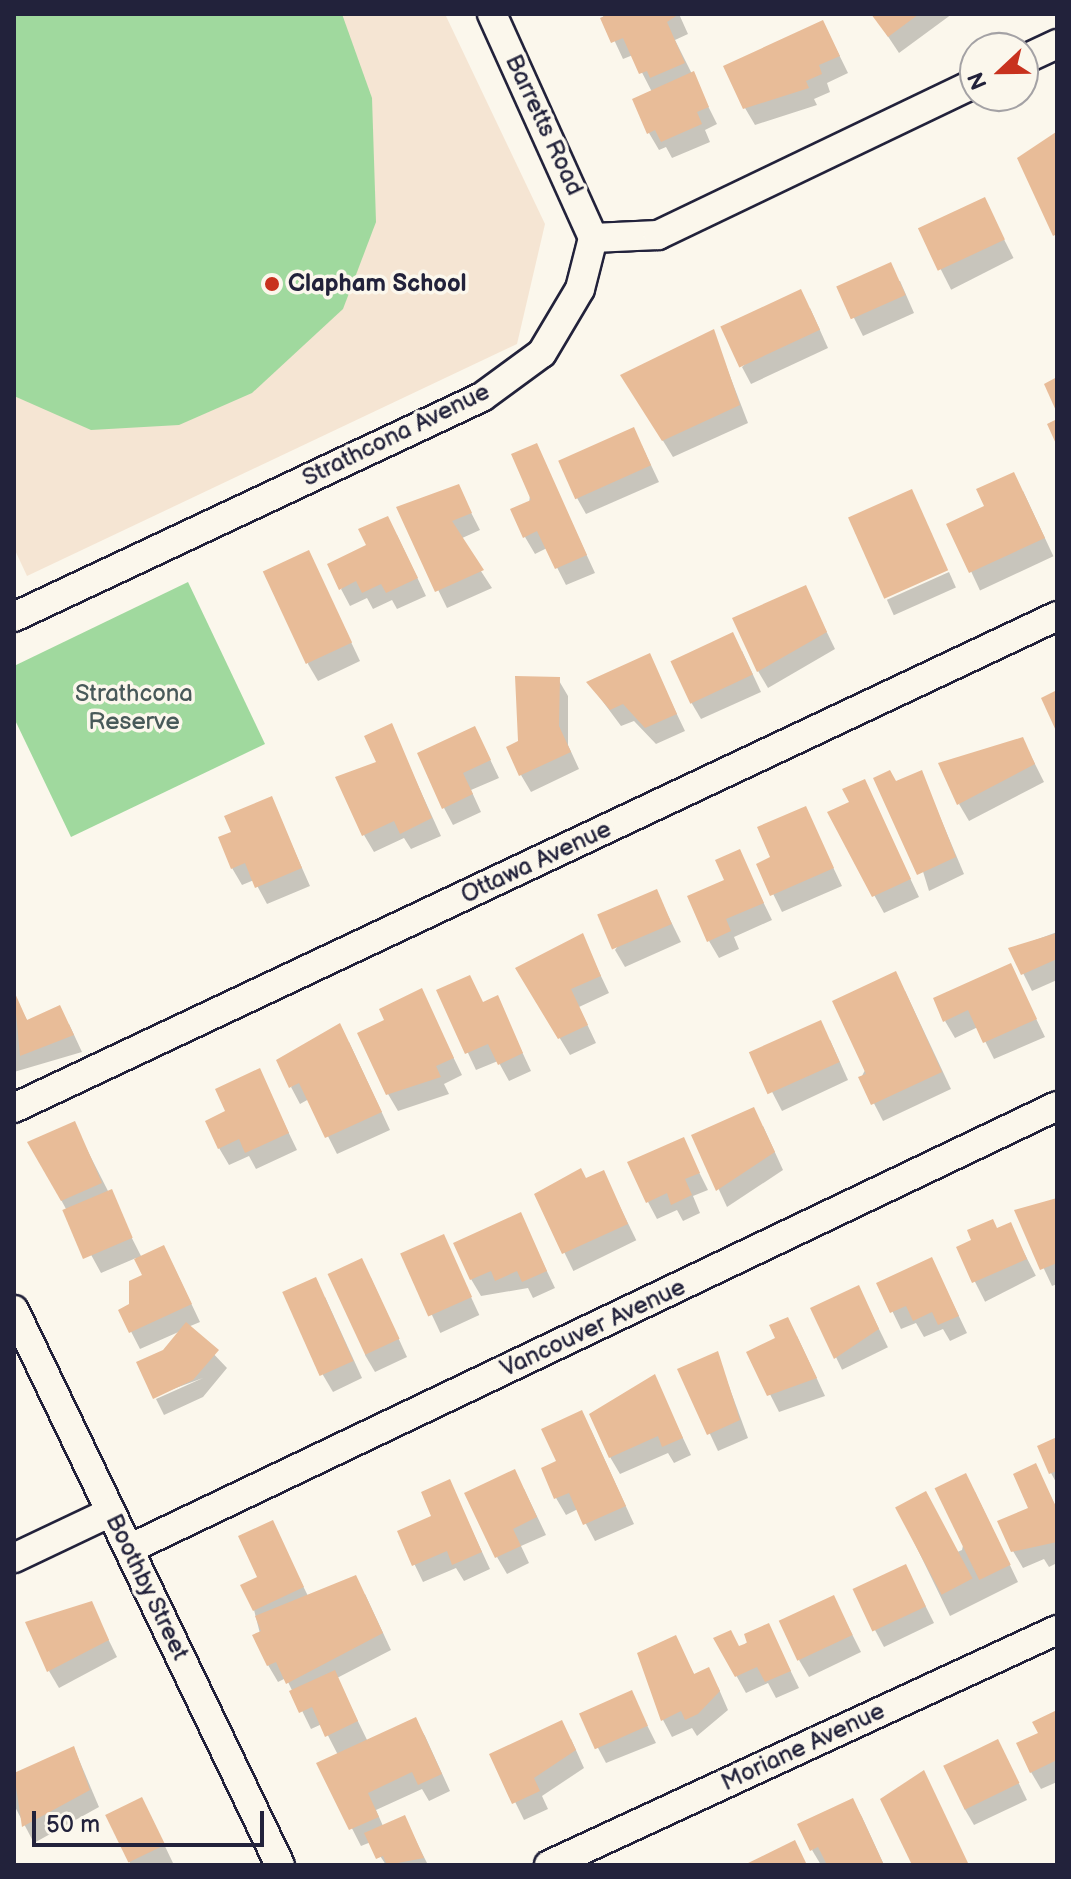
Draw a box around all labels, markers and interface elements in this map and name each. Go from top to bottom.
north arrow [959,32,1039,112]
street label: Barretts Road [499,50,589,200]
text: N [963,68,994,93]
place label: Clapham School [288,270,467,298]
marker: Clapham School [263,275,281,293]
street label: Strathcona Avenue [298,377,494,493]
park label: Strathcona Reserve [75,680,193,736]
street label: Ottawa Avenue [456,815,616,909]
street label: Vancouver Avenue [496,1273,690,1383]
street label: Boothby Street [99,1508,195,1666]
street label: Moriane Avenue [717,1697,889,1797]
scale bar [36,1795,268,1845]
text: 50 m [46,1810,100,1839]

